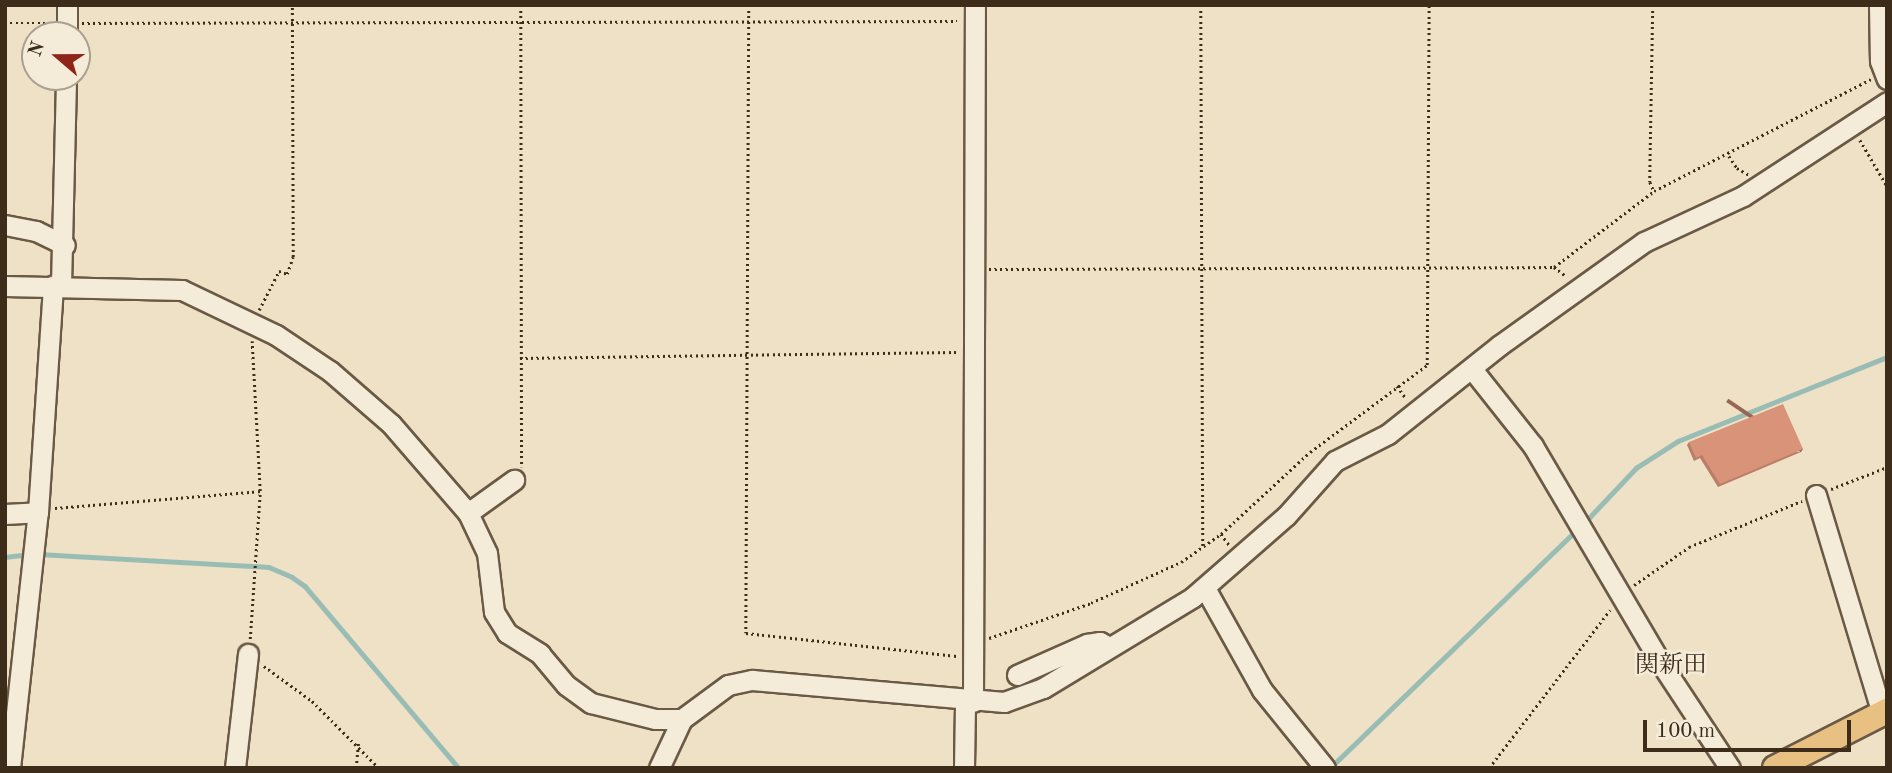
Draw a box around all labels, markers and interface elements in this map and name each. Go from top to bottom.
north arrow [21,21,91,91]
text: N [26,39,49,59]
district label: 関新田 [1635,653,1707,681]
scale bar [1647,706,1855,750]
text: 100 m [1656,721,1715,742]

